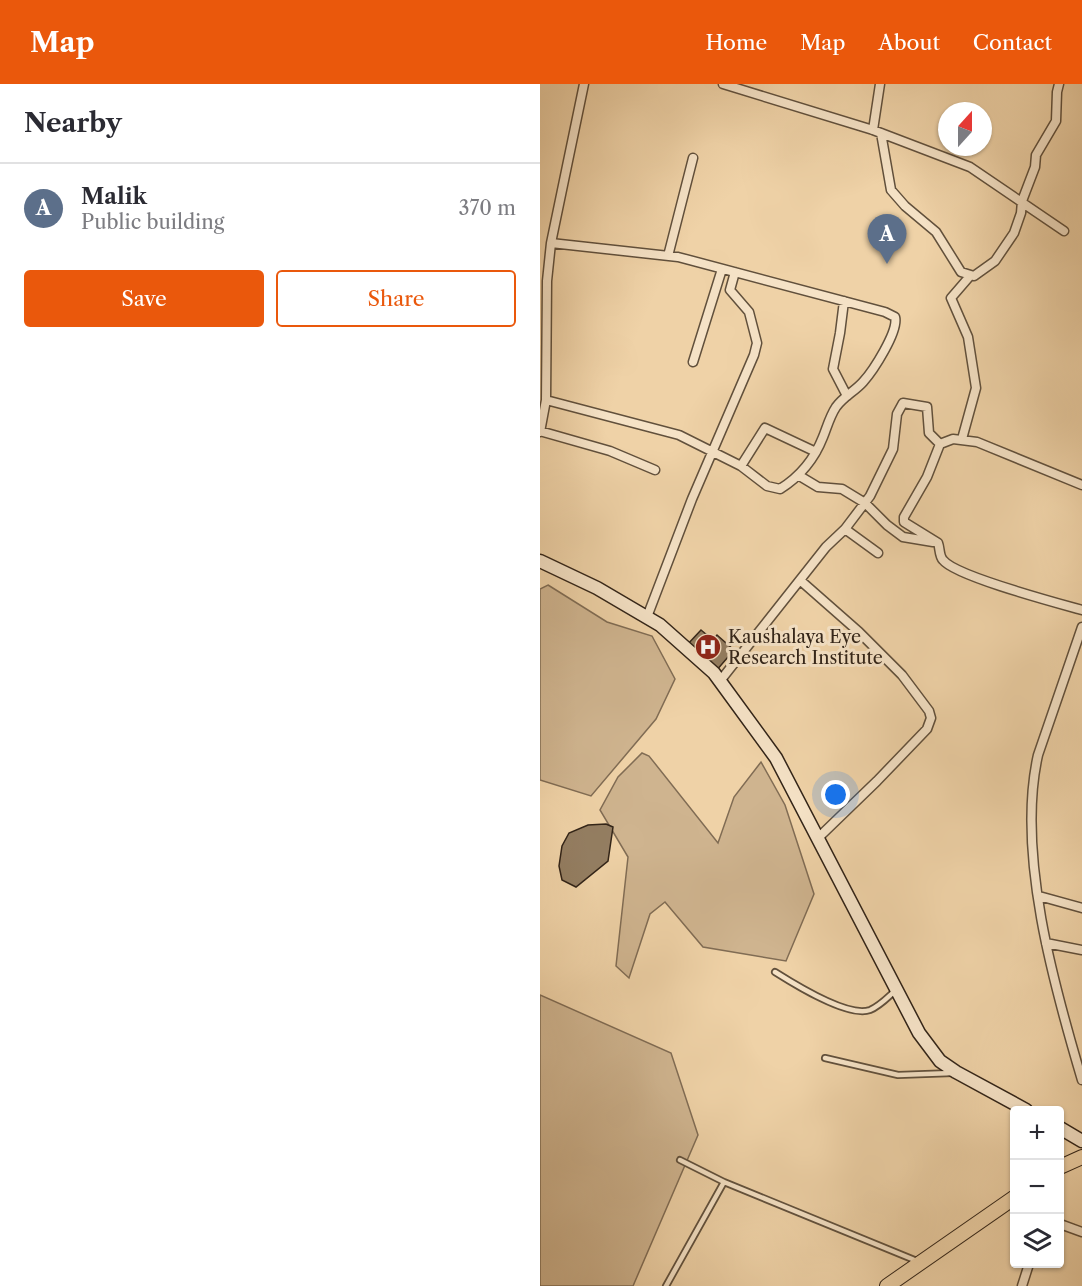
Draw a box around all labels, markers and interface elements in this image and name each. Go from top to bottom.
text: Map [30,25,94,59]
text: Home [706,30,767,55]
text: Map [800,30,845,55]
text: About [878,30,940,55]
text: Contact [973,30,1052,55]
north arrow [938,102,992,156]
text: Nearby [24,107,122,139]
text: Malik [81,183,147,210]
text: A [36,196,51,220]
text: 370 m [459,196,516,220]
text: Public building [81,210,224,234]
pin: A [868,214,906,264]
button: Save [24,270,264,327]
button: Share [276,270,516,327]
place label: Kaushalaya Eye Research Institute [728,626,883,669]
hospital icon: Kaushalaya Eye Research Institute [693,632,723,662]
your location [821,780,850,809]
map controls [1010,1106,1064,1268]
button: + [1010,1106,1064,1160]
button: − [1010,1160,1064,1214]
button: layers [1010,1214,1064,1268]

